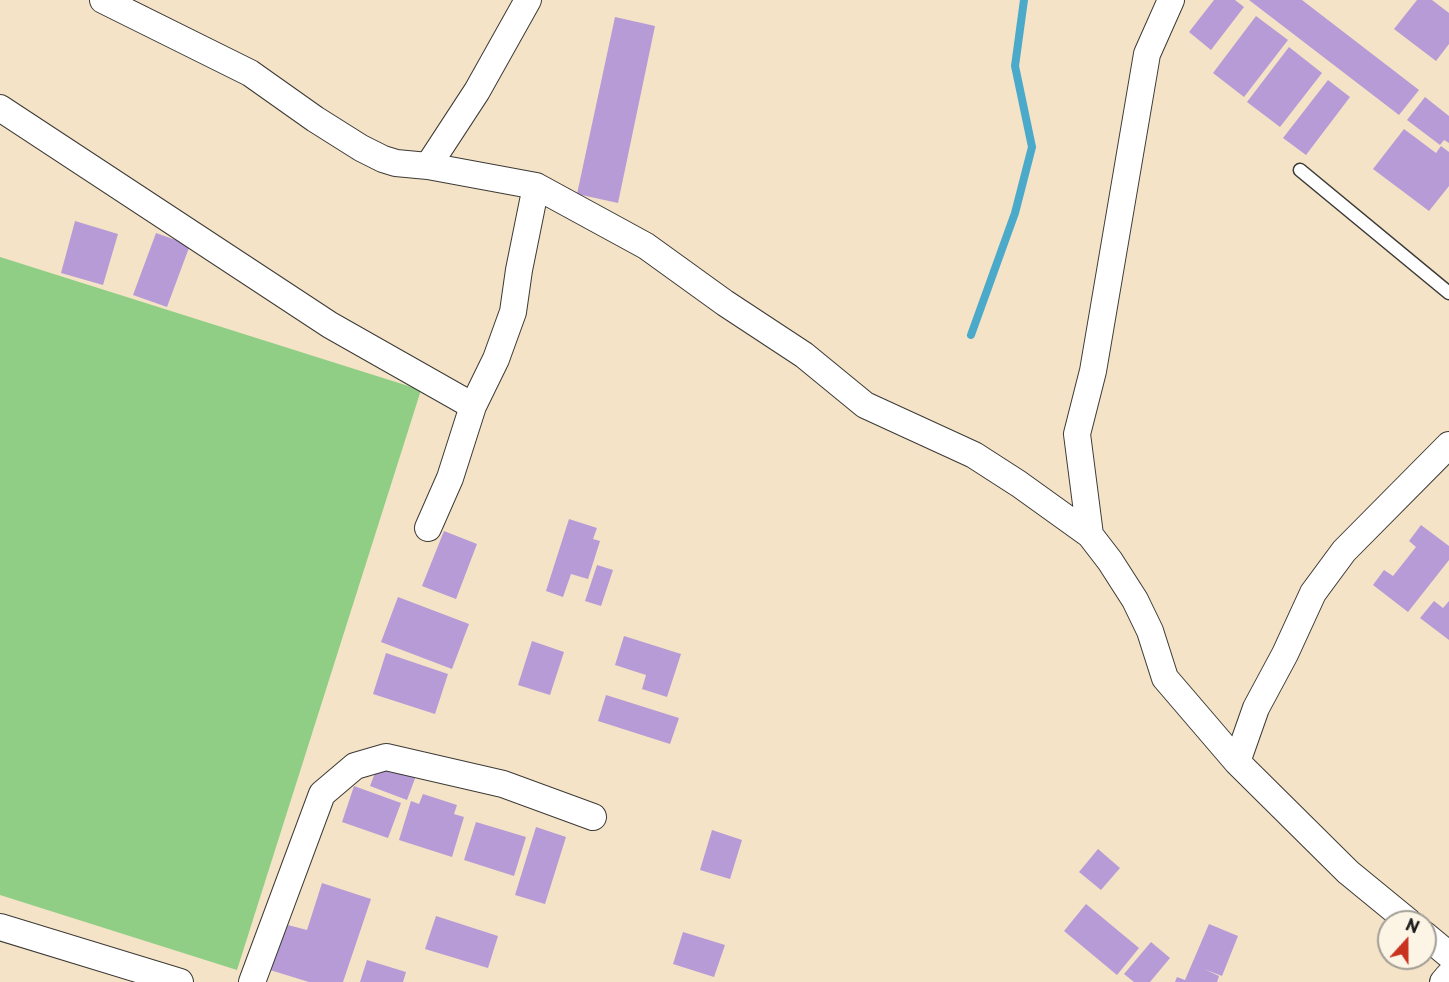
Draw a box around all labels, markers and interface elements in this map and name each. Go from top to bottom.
north arrow [1377,910,1437,970]
text: N [1403,912,1423,939]

